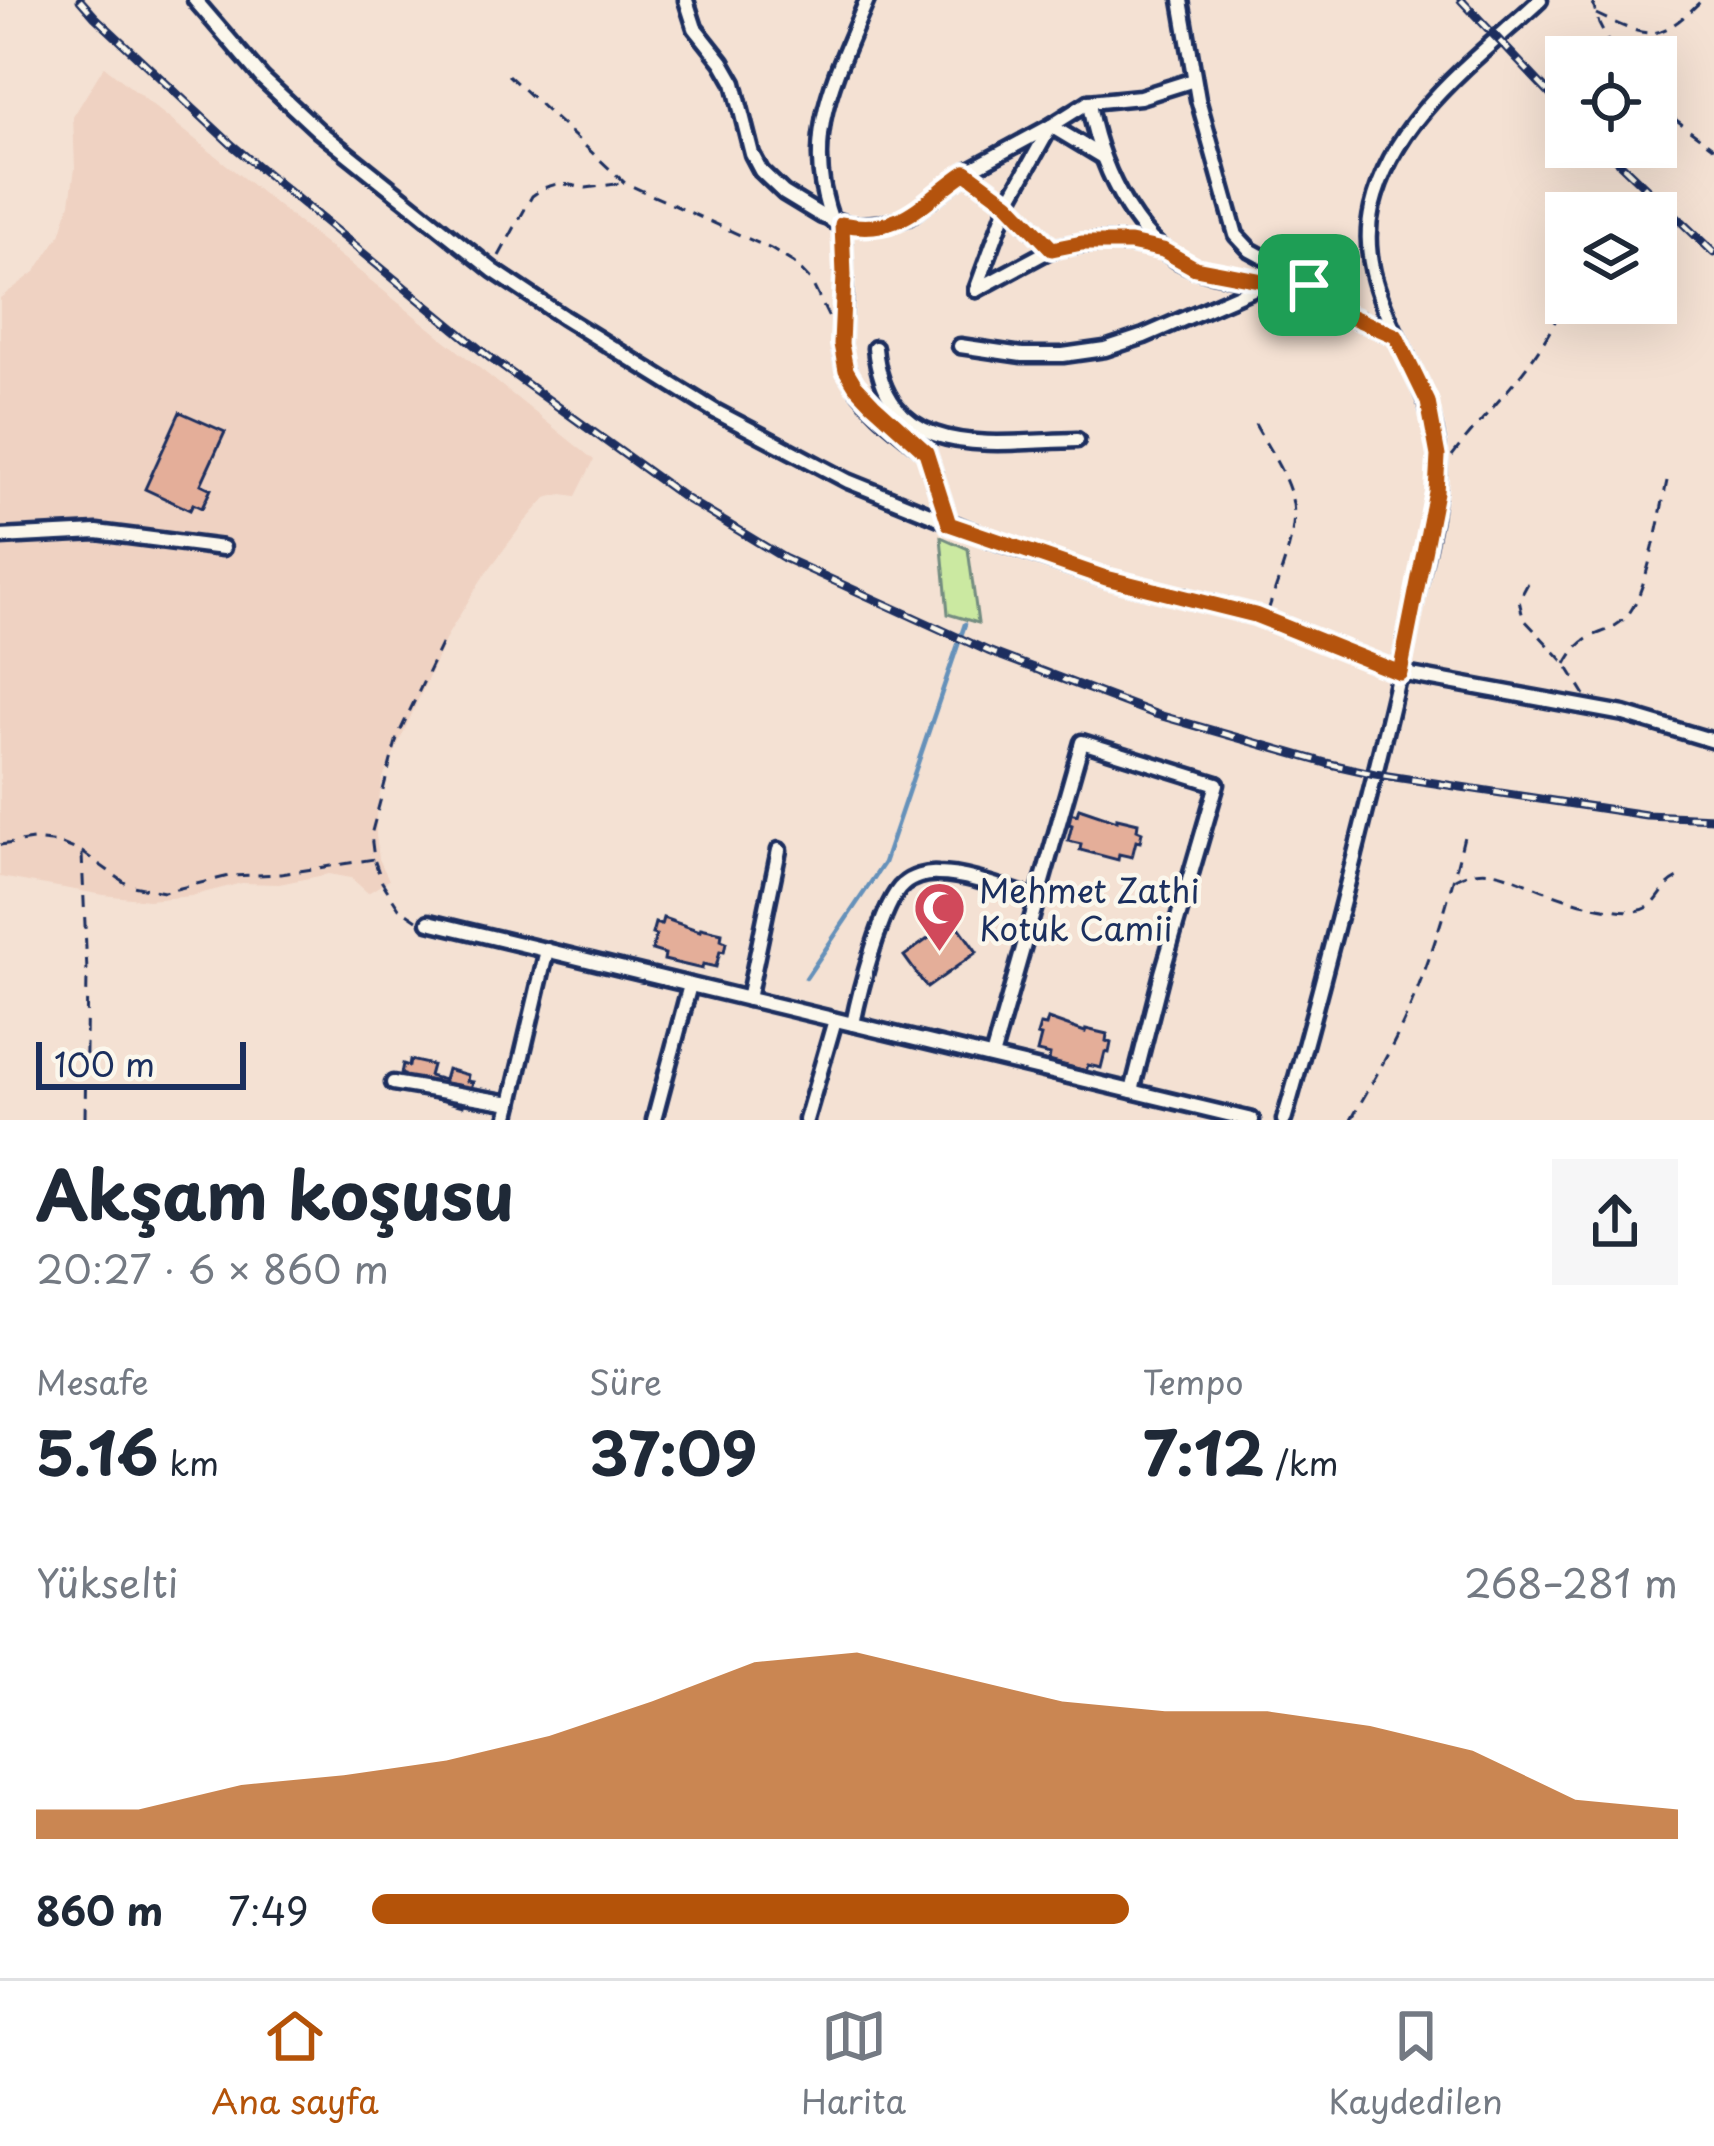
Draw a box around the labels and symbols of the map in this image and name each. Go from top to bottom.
pin [1258,234,1360,336]
place label: Mehmet Zathi Kotuk Camii [979,864,1200,952]
mosque icon: Mehmet Zathi Kotuk Camii [912,880,968,954]
scale bar [36,1036,246,1089]

